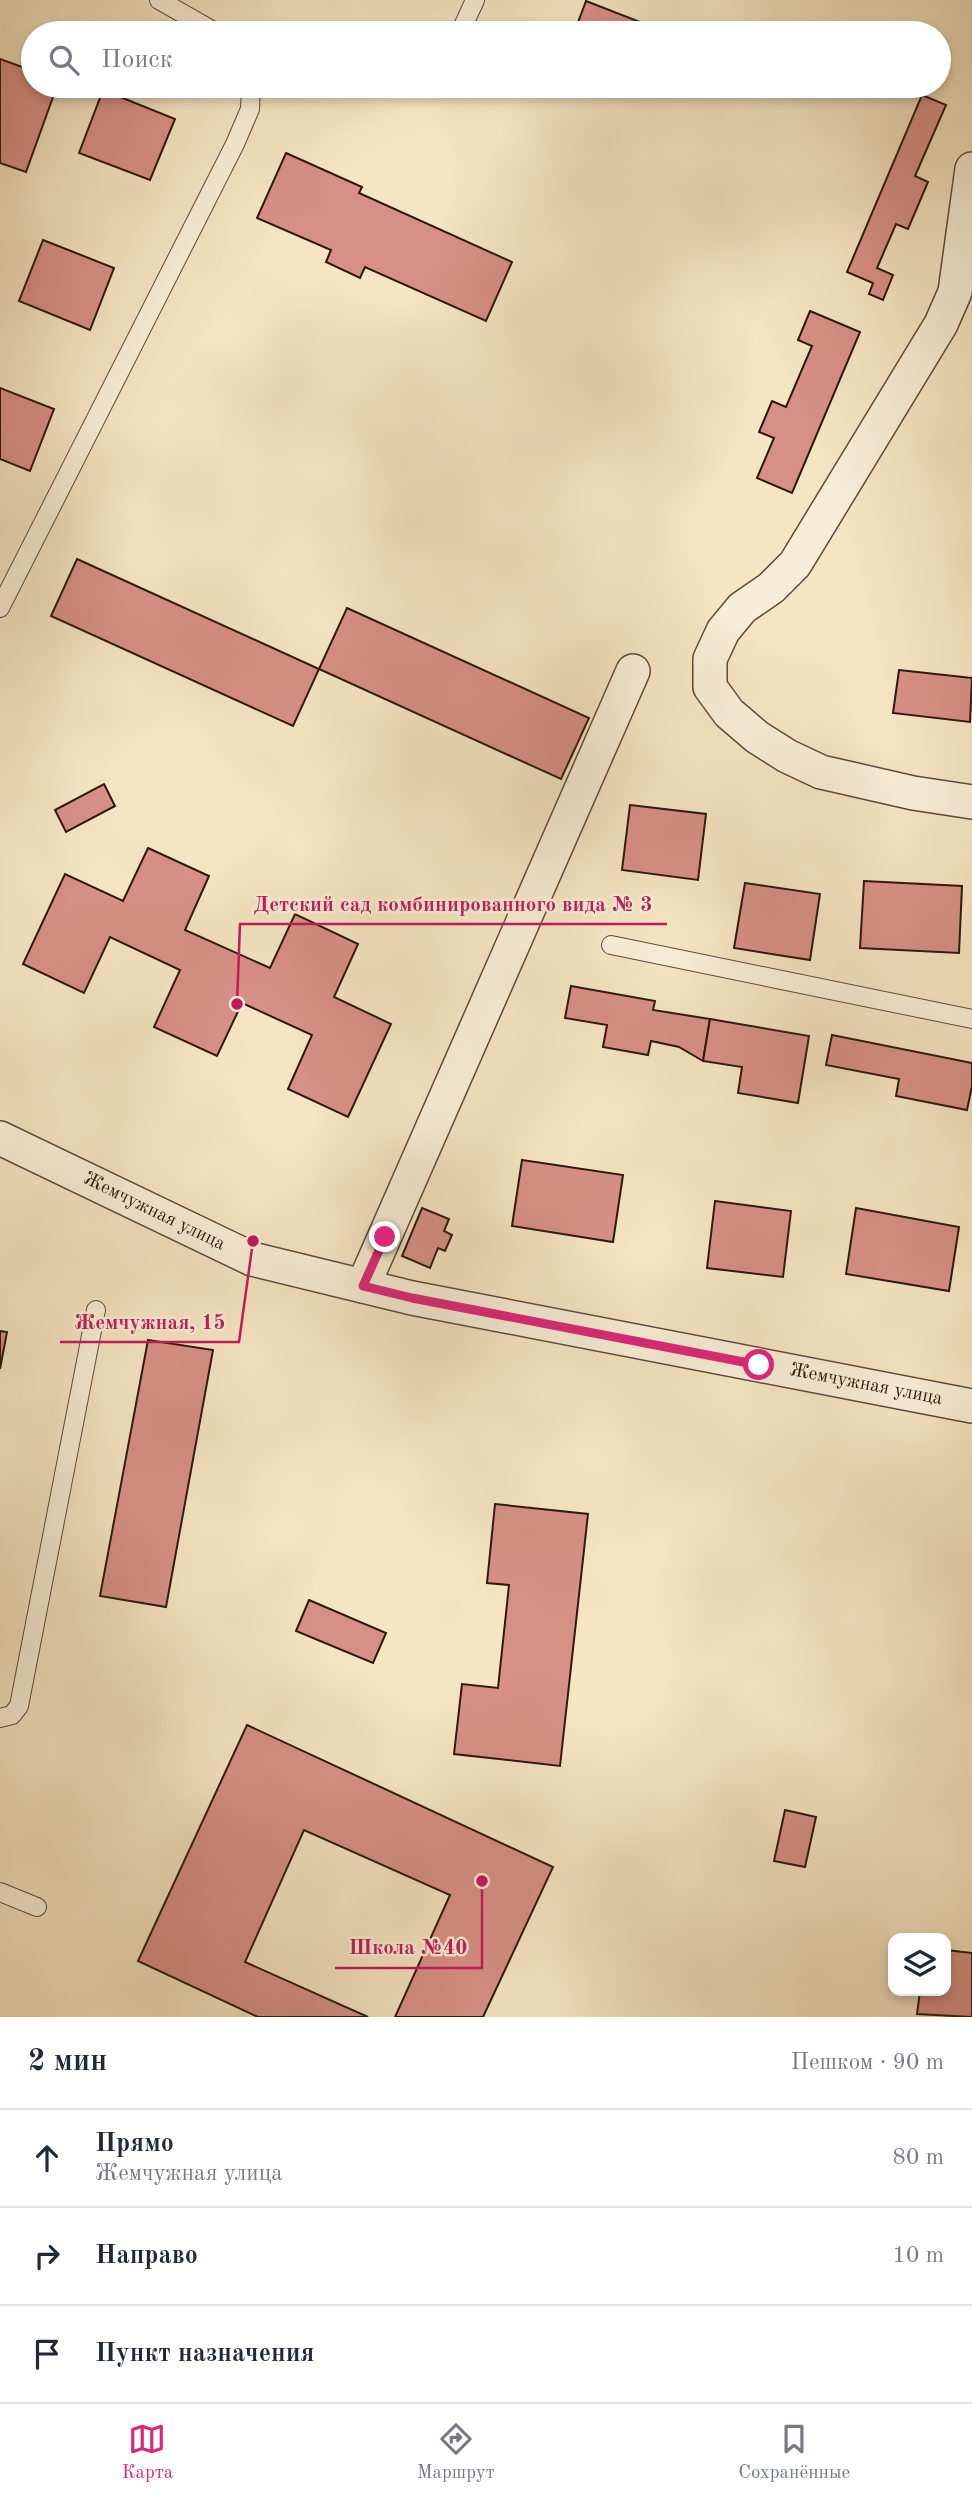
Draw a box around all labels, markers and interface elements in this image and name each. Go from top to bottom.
search box [21,21,951,98]
icon: search [45,41,83,79]
text: Поиск [101,47,173,73]
callout: Детский сад комбинированного вида № 3 [240,882,667,924]
text: Детский сад комбинированного вида № 3 [254,895,652,916]
street label: Жемчужная улица [80,1169,228,1255]
route end [369,1221,400,1252]
callout: Жемчужная, 15 [60,1300,239,1342]
text: Жемчужная, 15 [74,1313,226,1334]
route start [743,1349,774,1380]
street label: Жемчужная улица [788,1361,945,1409]
callout: Школа №40 [335,1926,482,1968]
map controls [888,1933,951,1996]
button: layers [888,1933,951,1996]
text: Школа №40 [348,1938,468,1959]
text: 2 мин [28,2047,107,2077]
text: Пешком · 90 m [791,2051,944,2074]
text: Прямо [95,2131,174,2157]
icon: ahead [28,2139,66,2177]
text: 80 m [893,2146,944,2169]
text: Жемчужная улица [95,2162,283,2185]
icon: right [28,2237,66,2275]
text: Направо [95,2243,198,2269]
text: 10 m [893,2244,944,2267]
icon: arrive [28,2335,66,2373]
text: Пункт назначения [95,2341,314,2367]
tab: Карта [122,2420,173,2485]
tab: Маршрут [417,2420,495,2485]
tab: Сохранённые [738,2420,850,2485]

